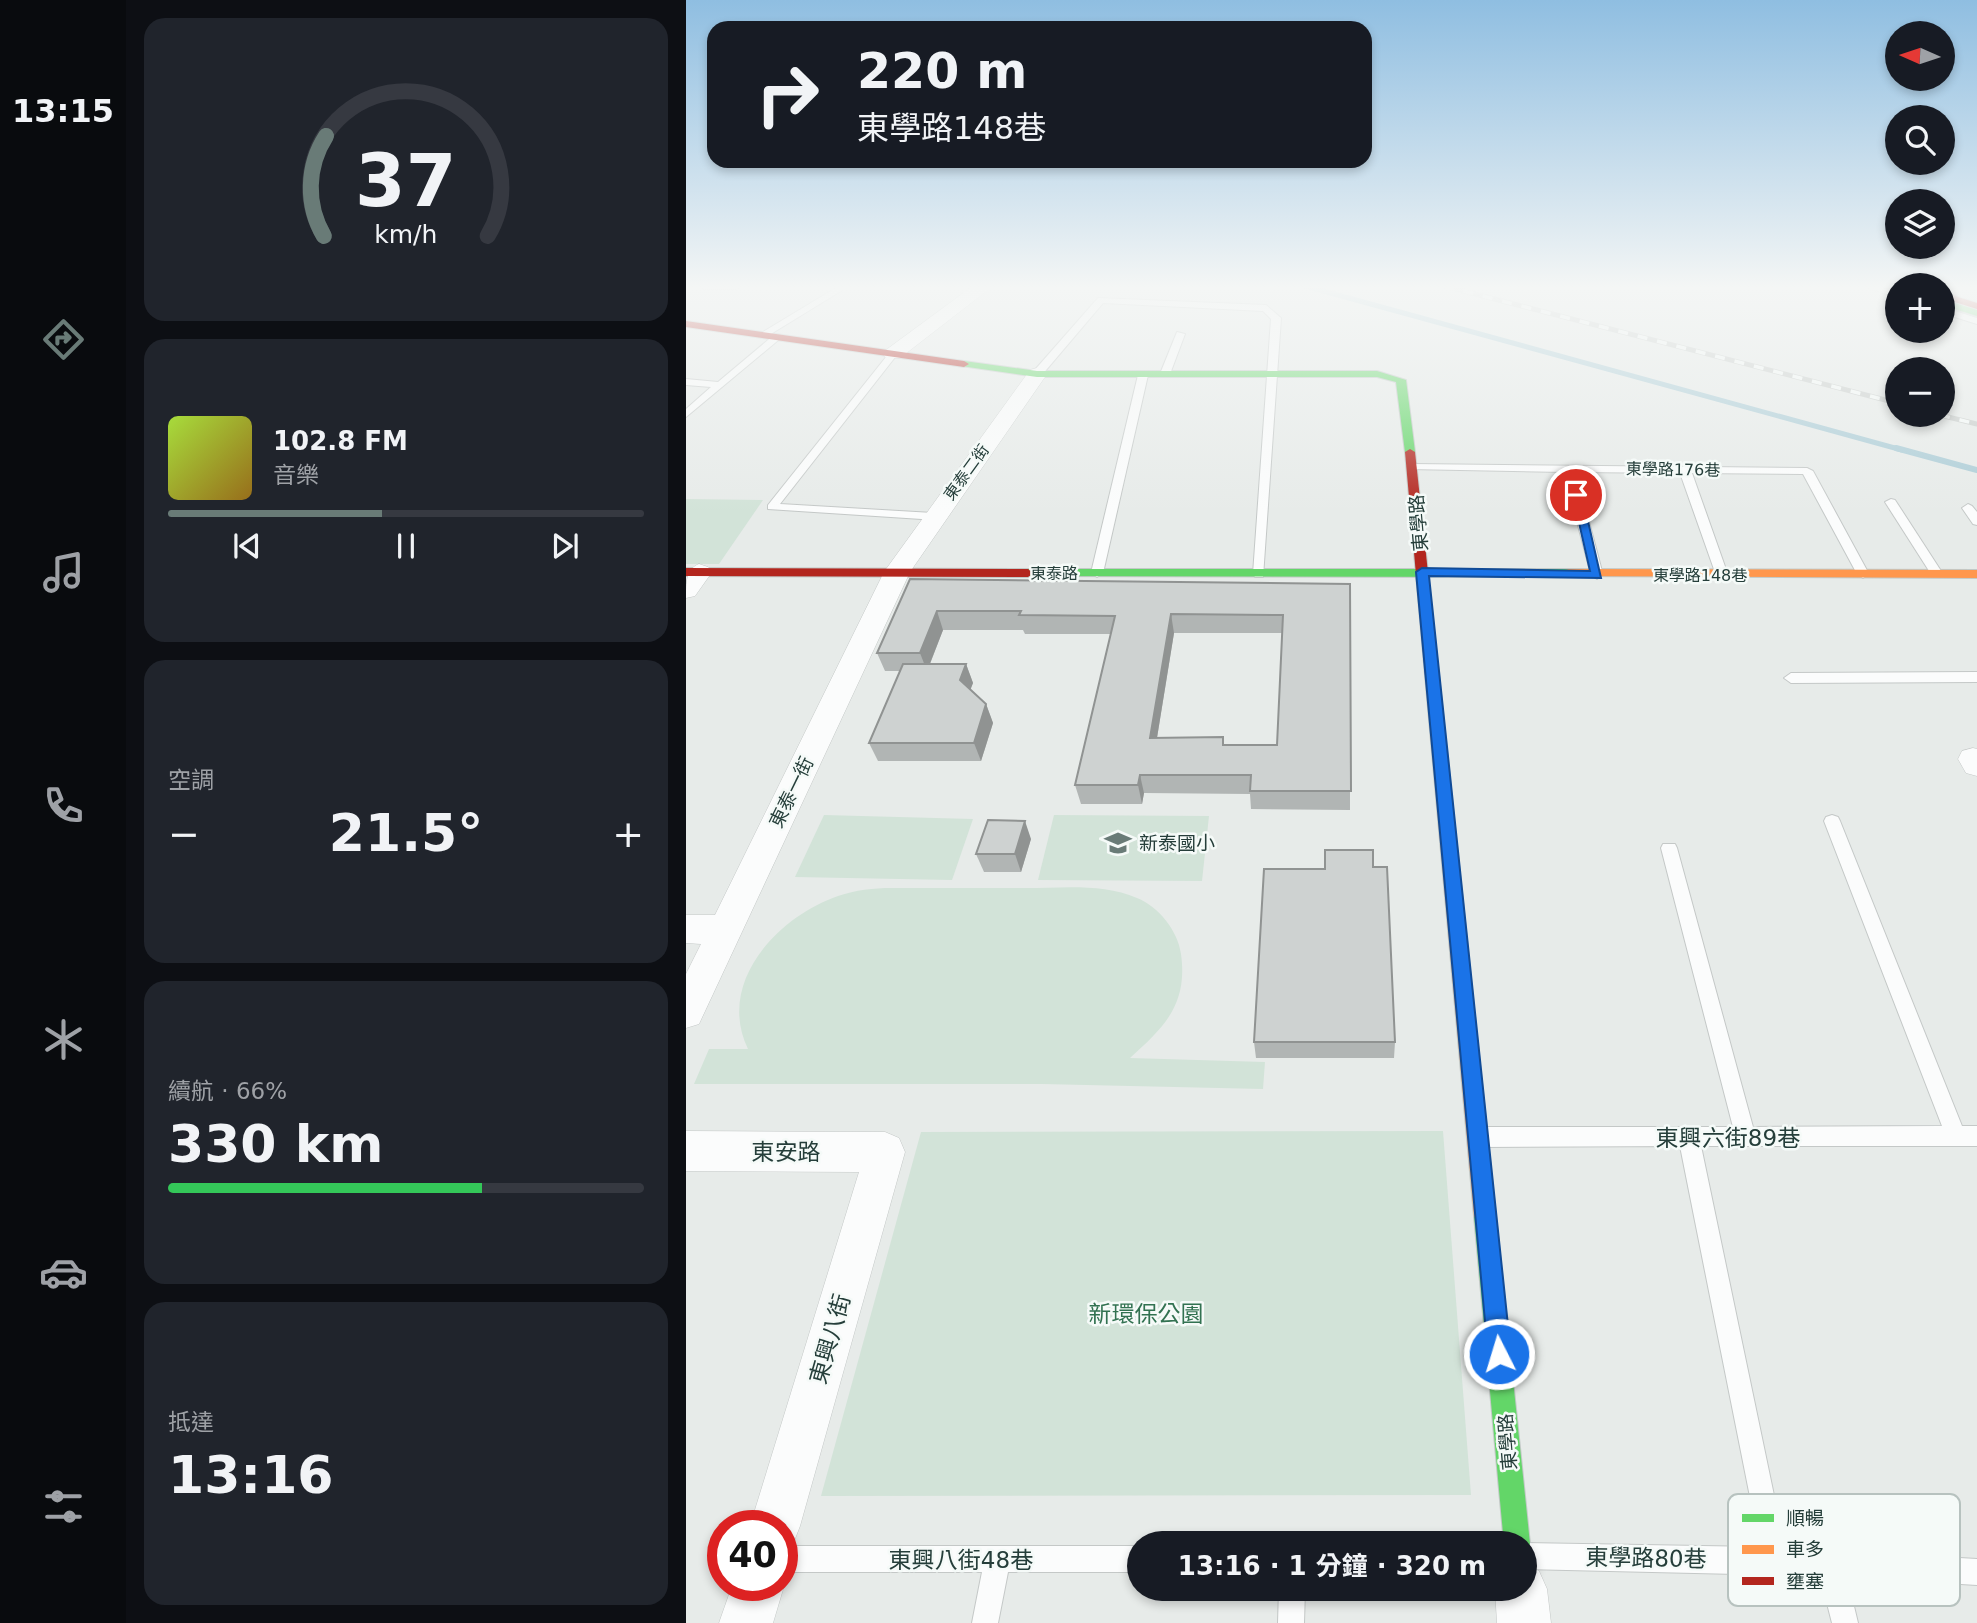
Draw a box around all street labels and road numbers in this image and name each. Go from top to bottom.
street label: 東泰二街 [940,441,993,504]
street label: 東學路176巷 [1626,459,1720,480]
street label: 東學路 [1405,494,1431,552]
street label: 東泰路 [1030,564,1078,583]
street label: 東學路148巷 [1653,566,1747,585]
street label: 東泰一街 [764,753,818,831]
street label: 東興六街89巷 [1656,1125,1800,1151]
street label: 東安路 [752,1139,821,1165]
street label: 東興八街 [805,1291,855,1387]
street label: 東學路 [1494,1413,1520,1471]
street label: 東學路80巷 [1585,1544,1707,1572]
street label: 東興八街48巷 [889,1547,1033,1573]

